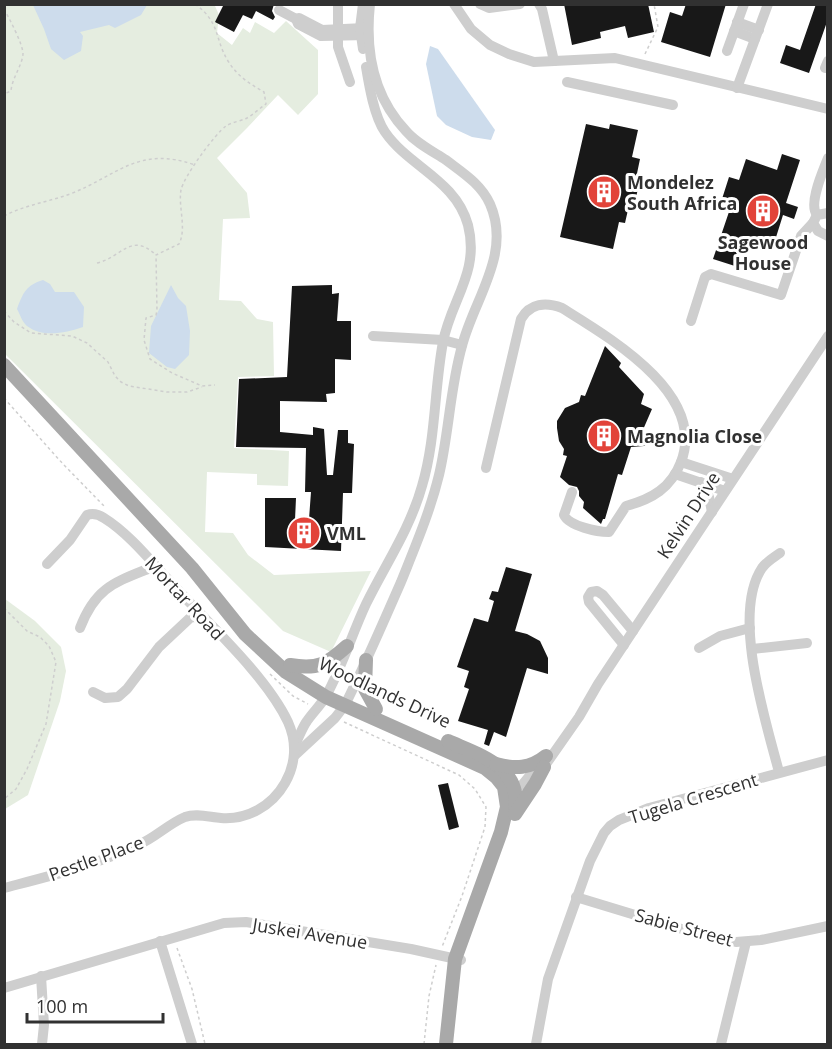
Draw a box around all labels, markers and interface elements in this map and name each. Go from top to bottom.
place label: Mondelez South Africa [627,170,737,215]
building icon: Mondelez South Africa [586,174,622,210]
building icon: Sagewood House [745,193,781,229]
place label: Sagewood House [718,230,808,275]
building icon: Magnolia Close [586,418,622,454]
place label: Magnolia Close [627,424,762,448]
street label: Kelvin Drive [651,467,725,563]
building icon: VML [286,515,322,551]
place label: VML [327,521,366,545]
street label: Mortar Road [140,551,230,645]
street label: Woodlands Drive [315,651,455,733]
street label: Tugela Crescent [626,767,760,829]
street label: Pestle Place [45,830,147,886]
street label: Sabie Street [632,902,736,952]
street label: Juskei Avenue [249,912,369,954]
scale bar [27,986,164,1024]
text: 100 m [36,994,88,1018]

